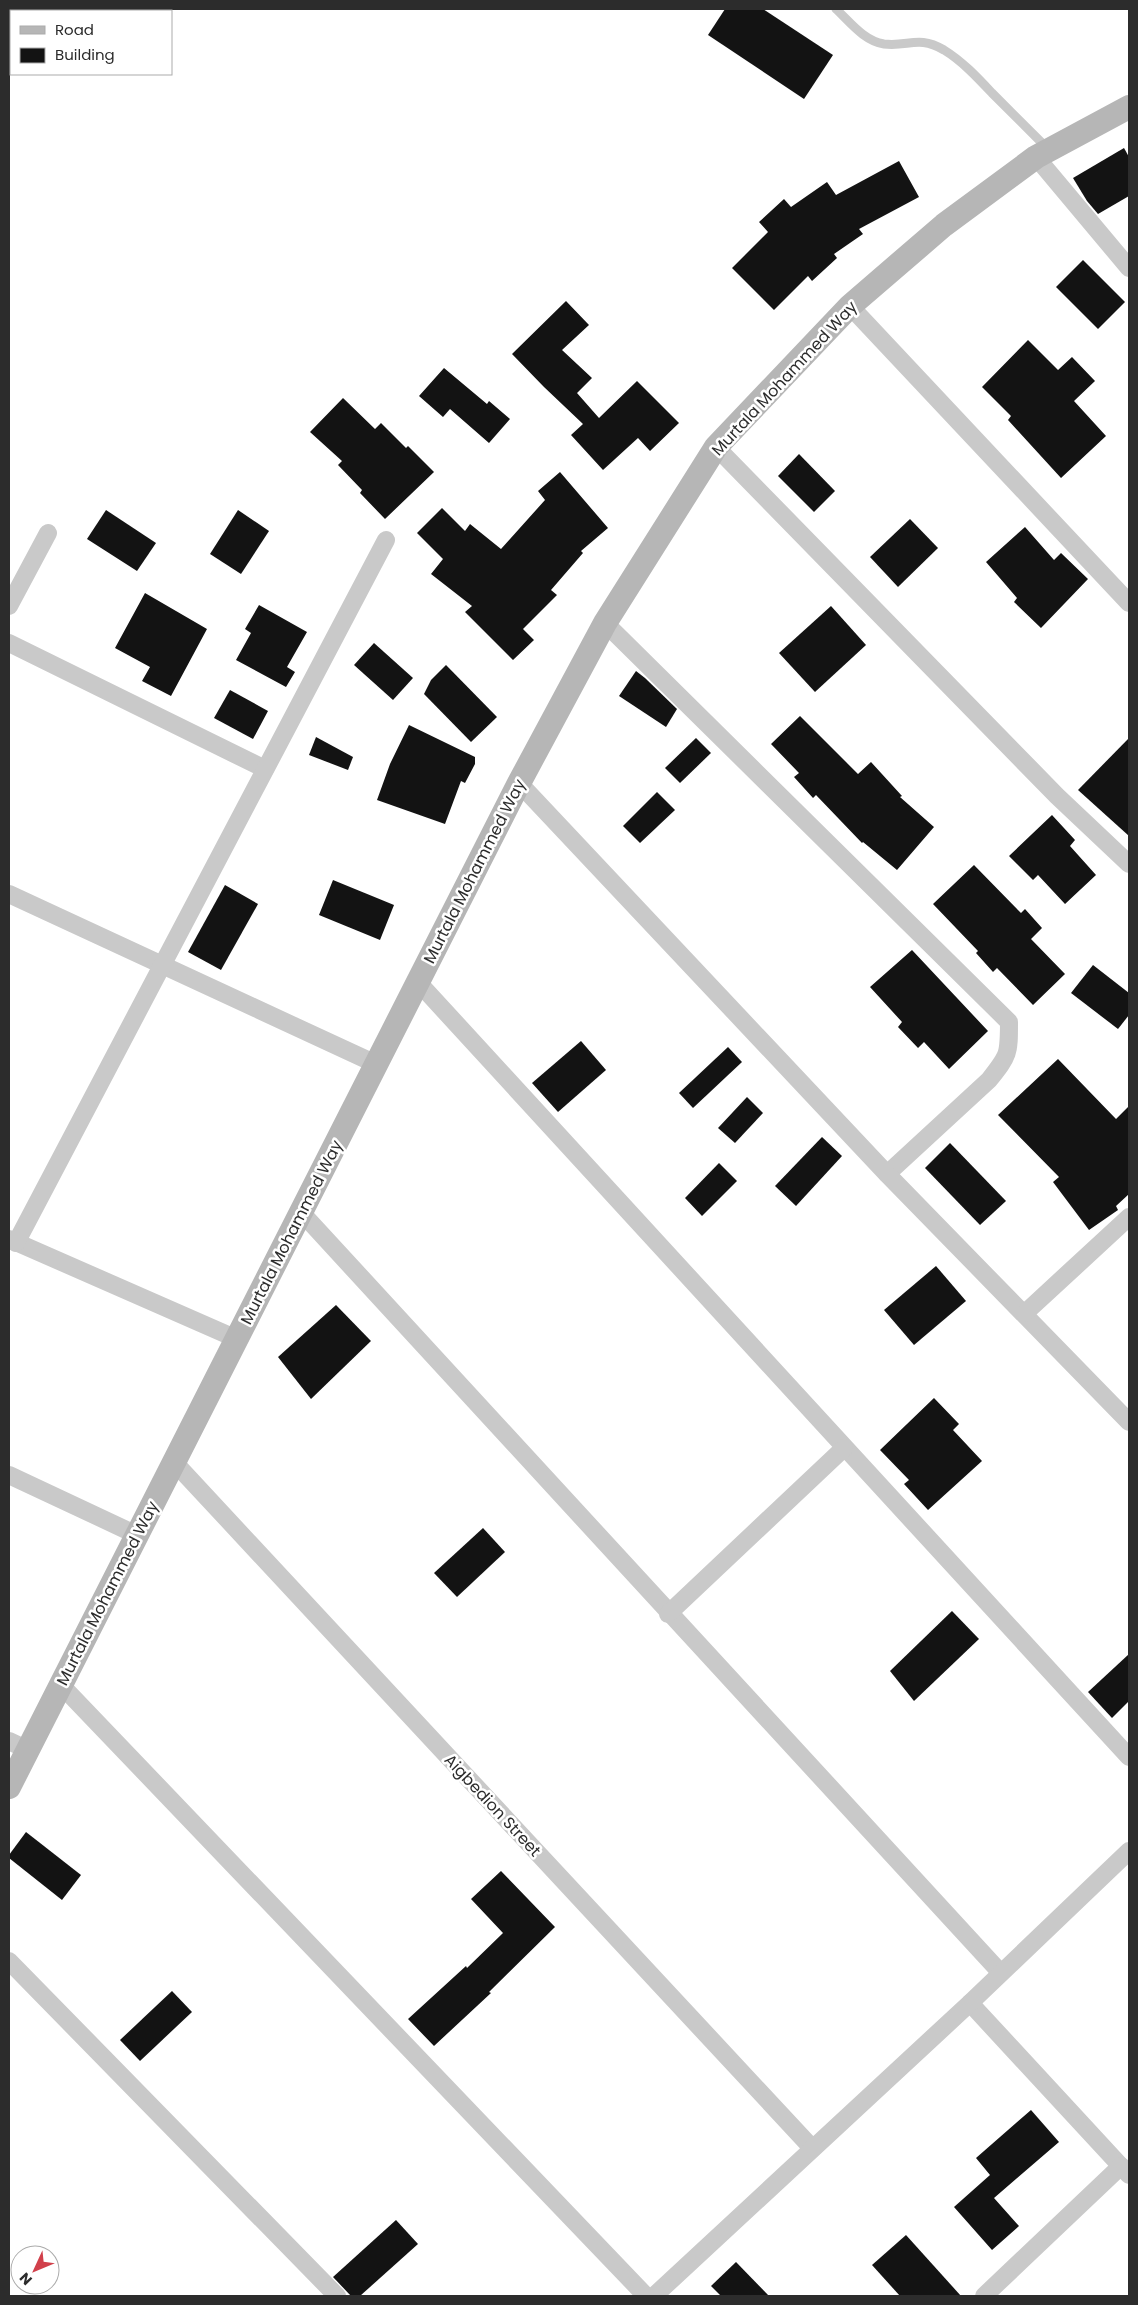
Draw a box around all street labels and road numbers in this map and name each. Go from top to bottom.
street label: Murtala Mohammed Way [706,296,862,461]
street label: Murtala Mohammed Way [418,775,531,967]
street label: Murtala Mohammed Way [235,1136,348,1328]
street label: Murtala Mohammed Way [51,1497,164,1689]
street label: Aigbedion Street [439,1749,546,1862]

